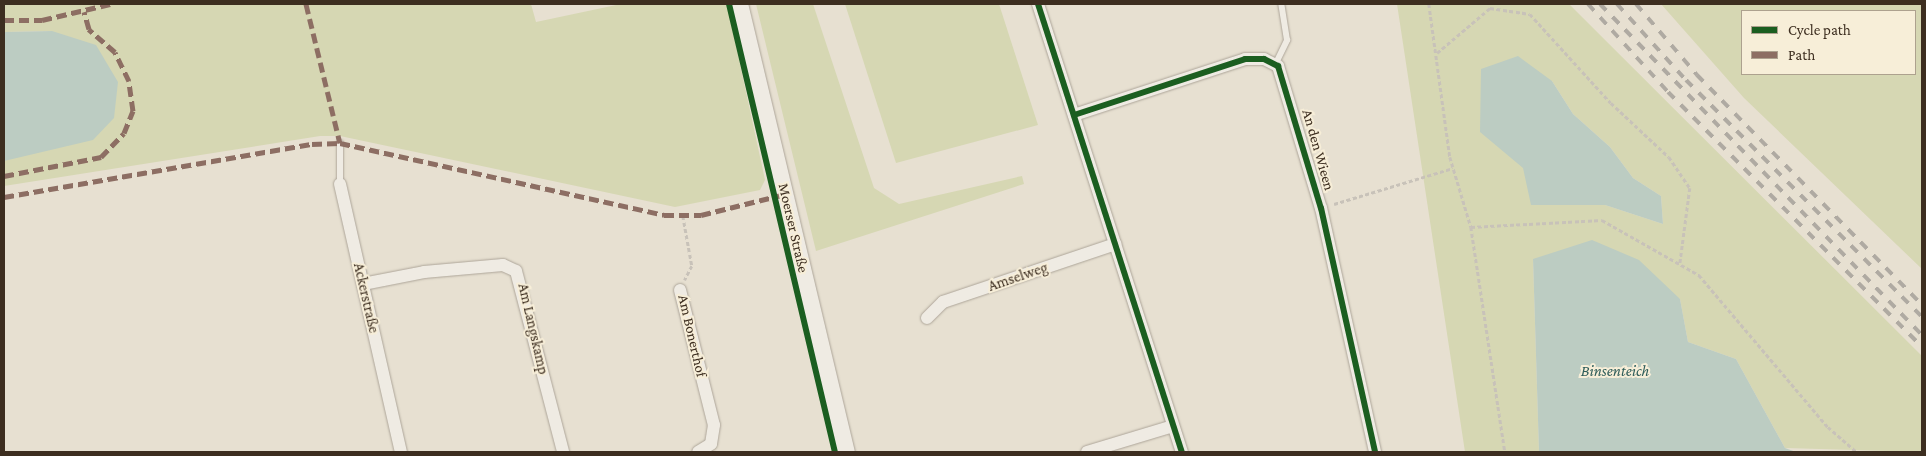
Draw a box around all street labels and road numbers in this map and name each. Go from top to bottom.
street label: An den Wieen [1298,107,1338,193]
street label: Moerser Straße [774,182,812,274]
street label: Amselweg [986,258,1050,296]
street label: Ackerstraße [349,261,383,335]
street label: Am Langskamp [514,282,552,376]
street label: Am Bonerthof [674,293,710,379]

